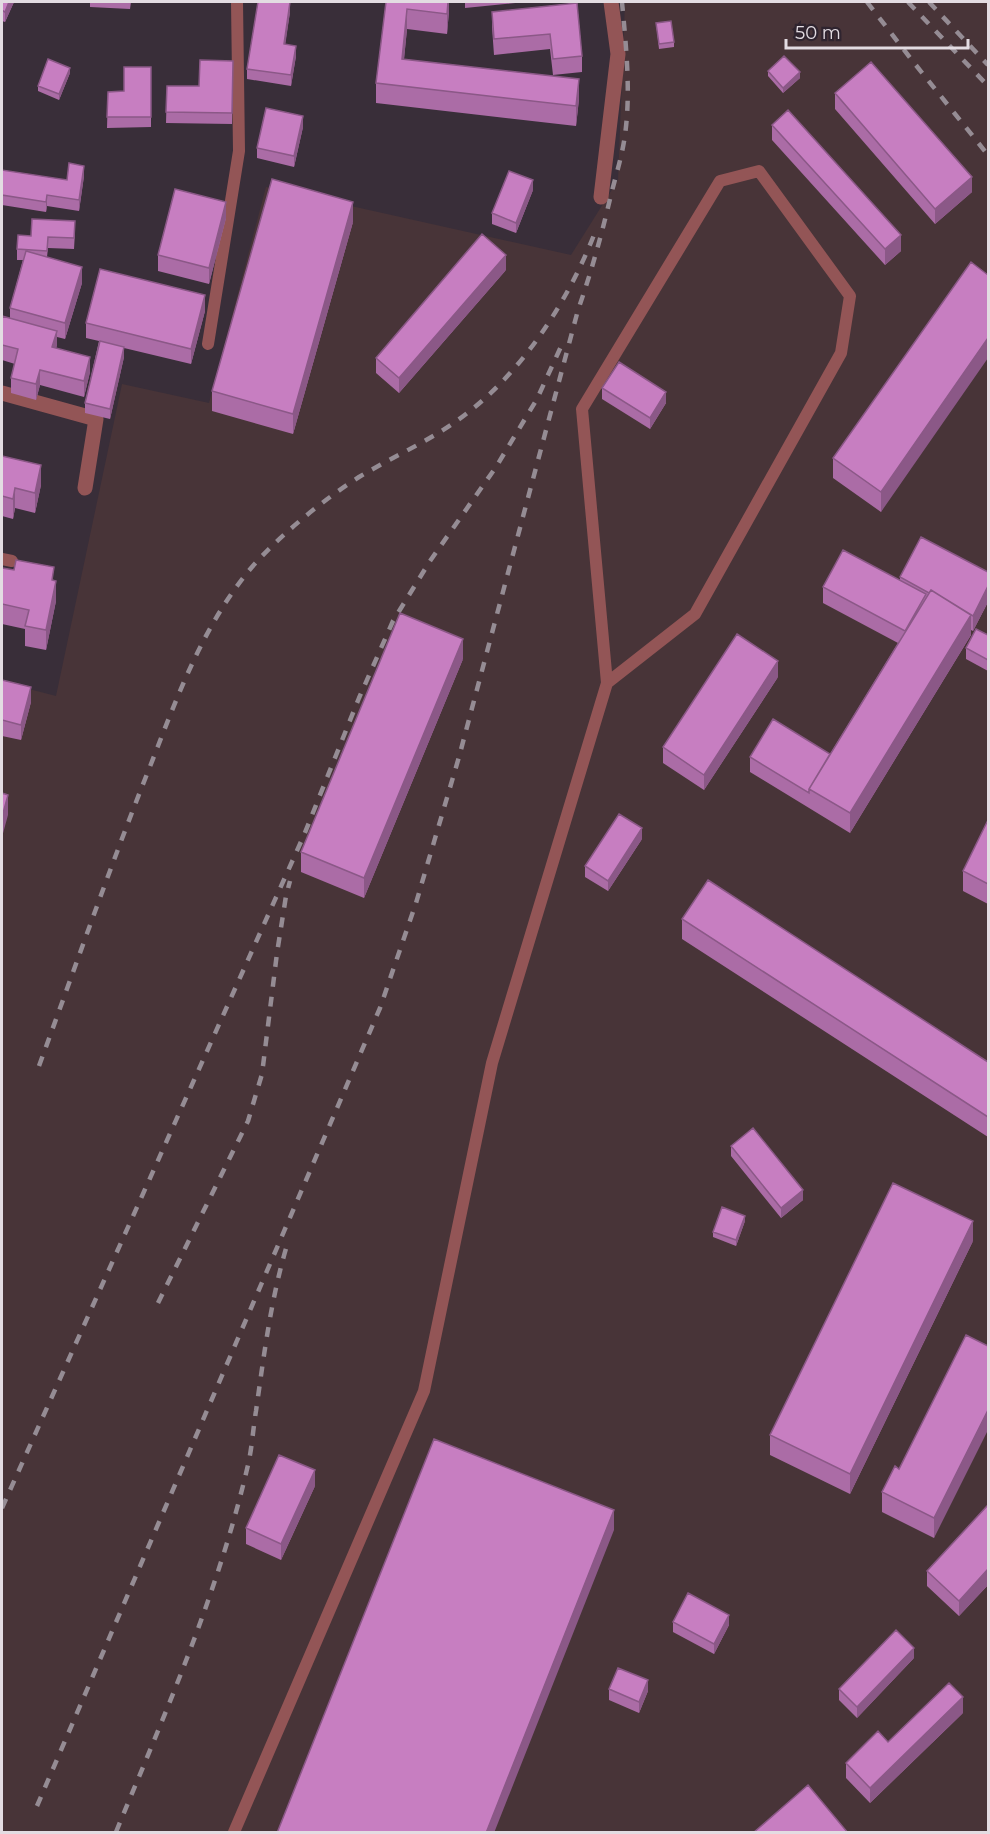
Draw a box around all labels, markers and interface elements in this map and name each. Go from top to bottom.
scale bar [786,12,968,50]
text: 50 m [795,22,841,44]

